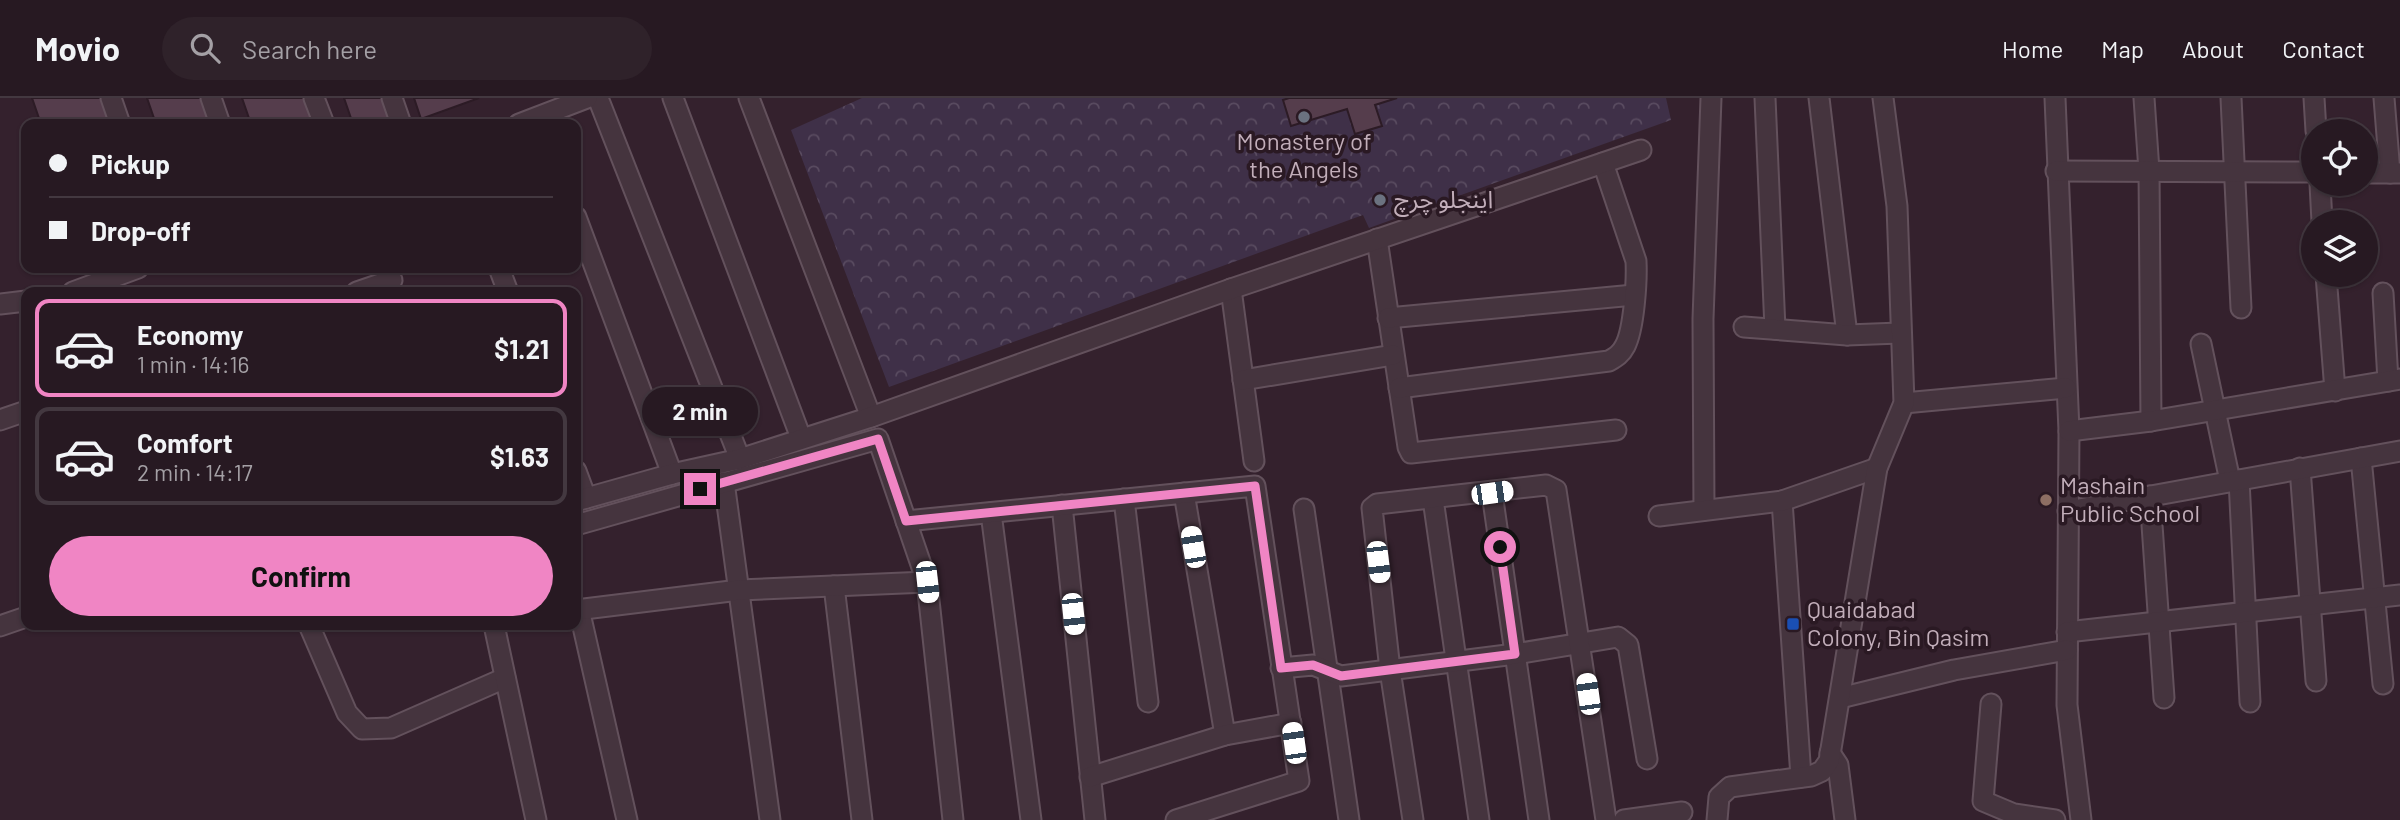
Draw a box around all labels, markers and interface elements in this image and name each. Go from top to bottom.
search box [162,17,652,80]
text: Movio [35,28,120,68]
icon: search [186,29,224,67]
text: Search here [242,33,377,64]
text: Home [2002,34,2063,63]
text: Map [2101,34,2144,63]
text: About [2182,34,2244,63]
text: Contact [2282,34,2365,63]
marker: Monastery of the Angels [1296,109,1312,125]
map controls [2301,119,2378,287]
button: locate [2301,119,2378,196]
place label: Monastery of the Angels [1237,126,1371,183]
text: Pickup [91,148,170,179]
place label: اینجلو چرچ [1394,184,1493,217]
marker: اینجلو چرچ [1372,192,1388,208]
button: layers [2301,210,2378,287]
text: Drop-off [91,215,191,246]
icon: car [53,317,116,380]
text: Economy [137,319,243,350]
text: $1.21 [494,333,549,364]
text: 1 min · 14:16 [137,350,249,378]
callout: 2 min [642,388,758,436]
text: 2 min [672,397,728,425]
icon: car [53,425,116,488]
text: Comfort [137,427,233,458]
text: $1.63 [490,441,549,472]
text: 2 min · 14:17 [137,458,253,486]
place label: Mashain Public School [2060,470,2200,527]
route end [684,473,716,505]
car [1470,480,1515,506]
marker: Mashain Public School [2038,492,2054,508]
car [1180,524,1207,570]
route start [1484,531,1516,563]
button: Confirm [49,536,553,616]
car [1366,540,1391,584]
car [915,560,940,604]
car [1061,592,1086,636]
place label: Quaidabad Colony, Bin Qasim [1807,594,1989,651]
marker: Quaidabad Colony, Bin Qasim [1785,616,1801,632]
car [1575,672,1602,716]
car [1281,721,1308,765]

